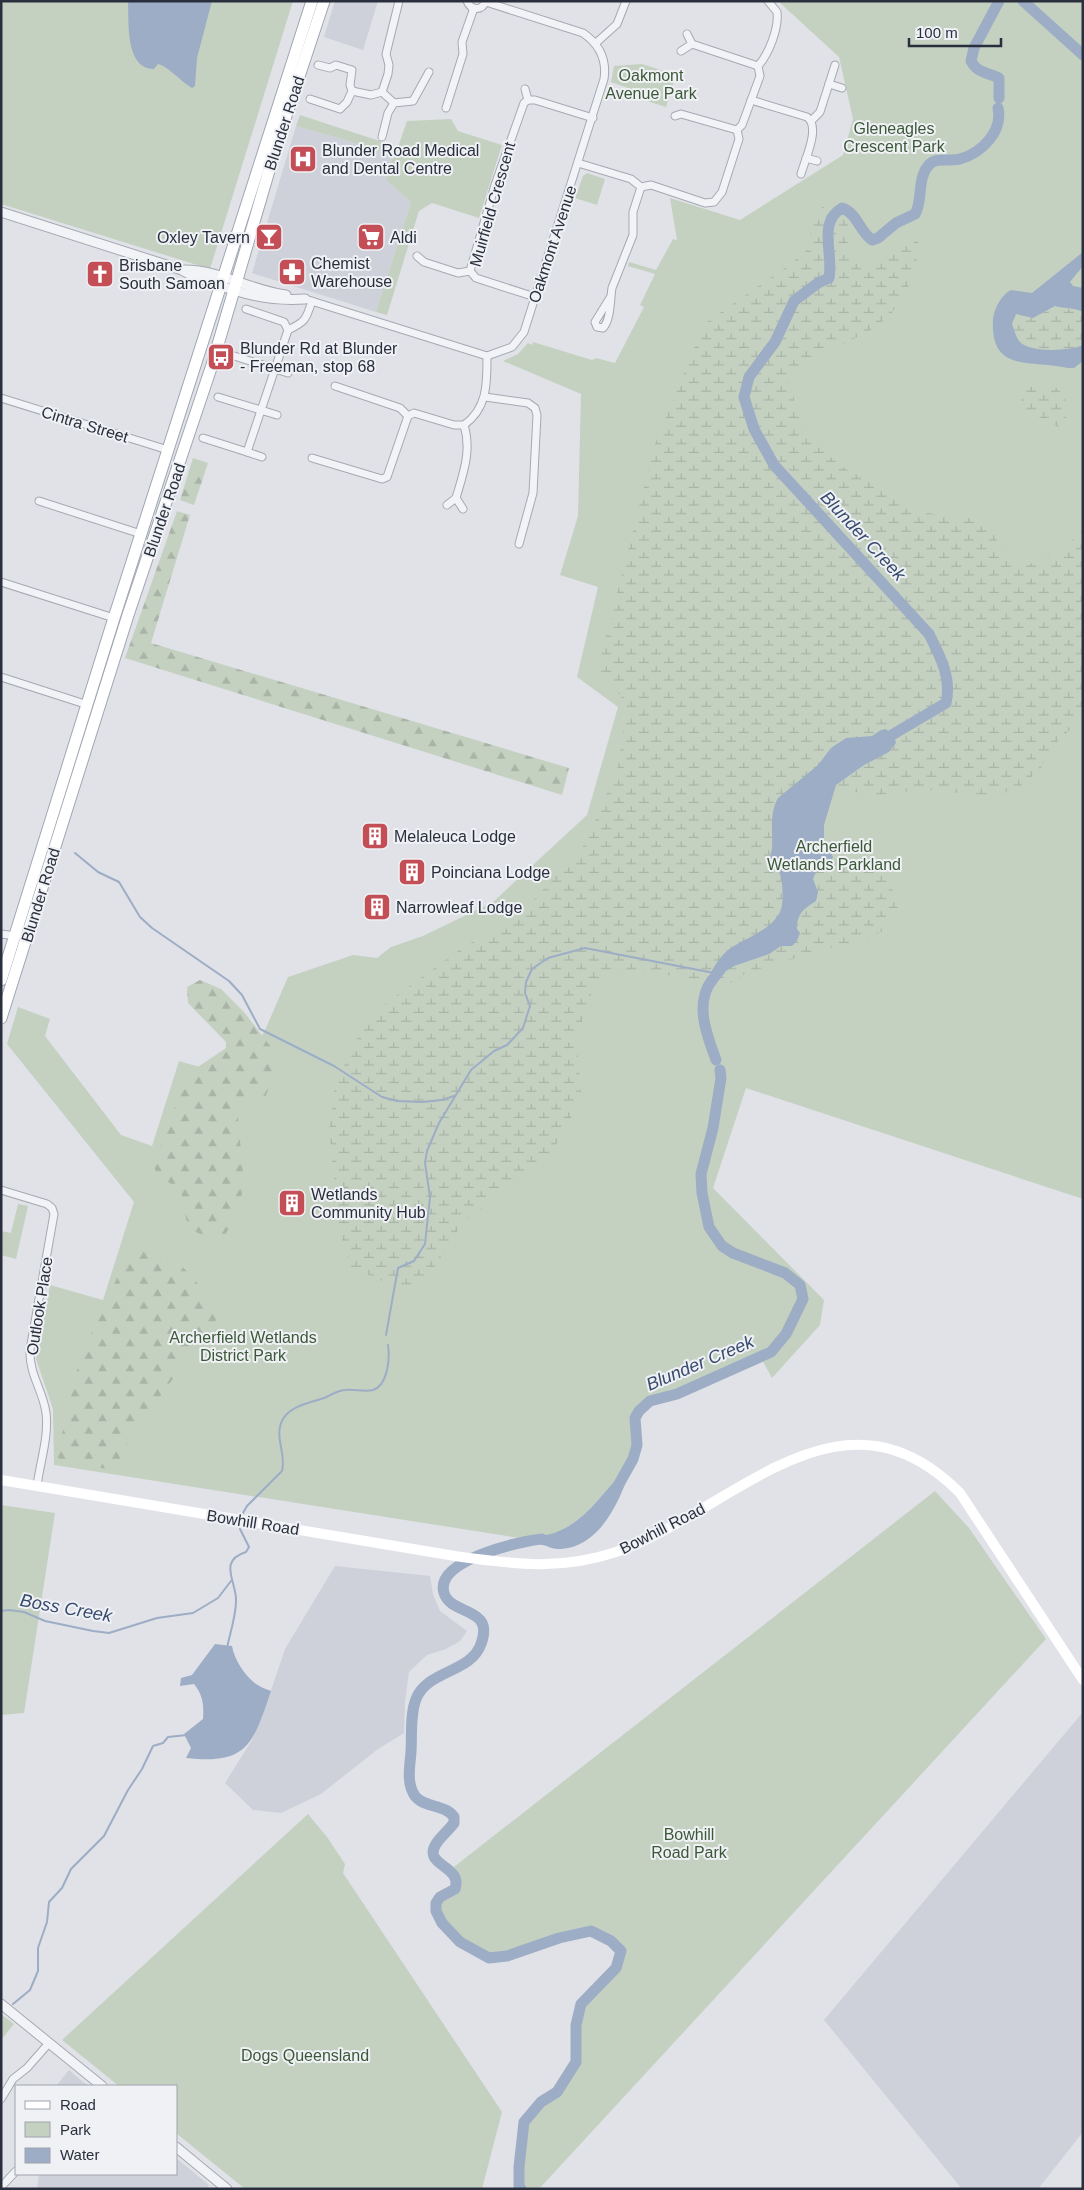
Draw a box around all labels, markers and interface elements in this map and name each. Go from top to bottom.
scale bar [909,15,1002,47]
text: 100 m [916,24,958,41]
park label: Oakmont Avenue Park [605,67,698,102]
street label: Blunder Road [261,74,308,172]
park label: Gleneagles Crescent Park [843,120,946,155]
street label: Muirfield Crescent [467,139,519,268]
place label: Blunder Road Medical and Dental Centre [322,142,479,177]
hospital icon: Blunder Road Medical and Dental Centre [288,144,318,174]
street label: Oakmont Avenue [525,183,580,305]
bar icon: Oxley Tavern [254,222,284,252]
supermarket icon: Aldi [356,222,386,252]
place label: Oxley Tavern [157,229,250,246]
place label: Aldi [390,229,417,246]
place label: Chemist Warehouse [311,255,392,290]
place label: Brisbane South Samoan [119,257,225,292]
pharmacy icon: Chemist Warehouse [277,257,307,287]
church icon: Brisbane South Samoan [85,259,115,289]
place label: Blunder Rd at Blunder - Freeman, stop 68 [240,340,398,375]
bus stop icon: Blunder Rd at Blunder - Freeman, stop 68 [206,342,236,372]
street label: Cintra Street [39,403,131,446]
street label: Blunder Road [141,461,188,559]
water label: Blunder Creek [816,487,910,586]
building icon: Melaleuca Lodge [360,821,390,851]
place label: Melaleuca Lodge [394,828,516,845]
park label: Archerfield Wetlands Parkland [767,838,901,873]
street label: Blunder Road [18,846,63,944]
building icon: Poinciana Lodge [397,857,427,887]
place label: Poinciana Lodge [431,864,550,881]
building icon: Narrowleaf Lodge [362,892,392,922]
place label: Narrowleaf Lodge [396,899,522,916]
place label: Wetlands Community Hub [311,1186,426,1221]
building icon: Wetlands Community Hub [277,1188,307,1218]
street label: Outlook Place [23,1255,56,1357]
park label: Archerfield Wetlands District Park [169,1329,317,1364]
water label: Blunder Creek [643,1331,758,1395]
street label: Bowhill Road [617,1500,708,1557]
street label: Bowhill Road [205,1507,300,1538]
water label: Boss Creek [18,1590,115,1626]
park label: Bowhill Road Park [651,1826,728,1861]
park label: Dogs Queensland [241,2047,369,2064]
legend [15,2085,178,2175]
text: Road [60,2096,96,2113]
text: Park [60,2121,91,2138]
text: Water [60,2146,99,2163]

